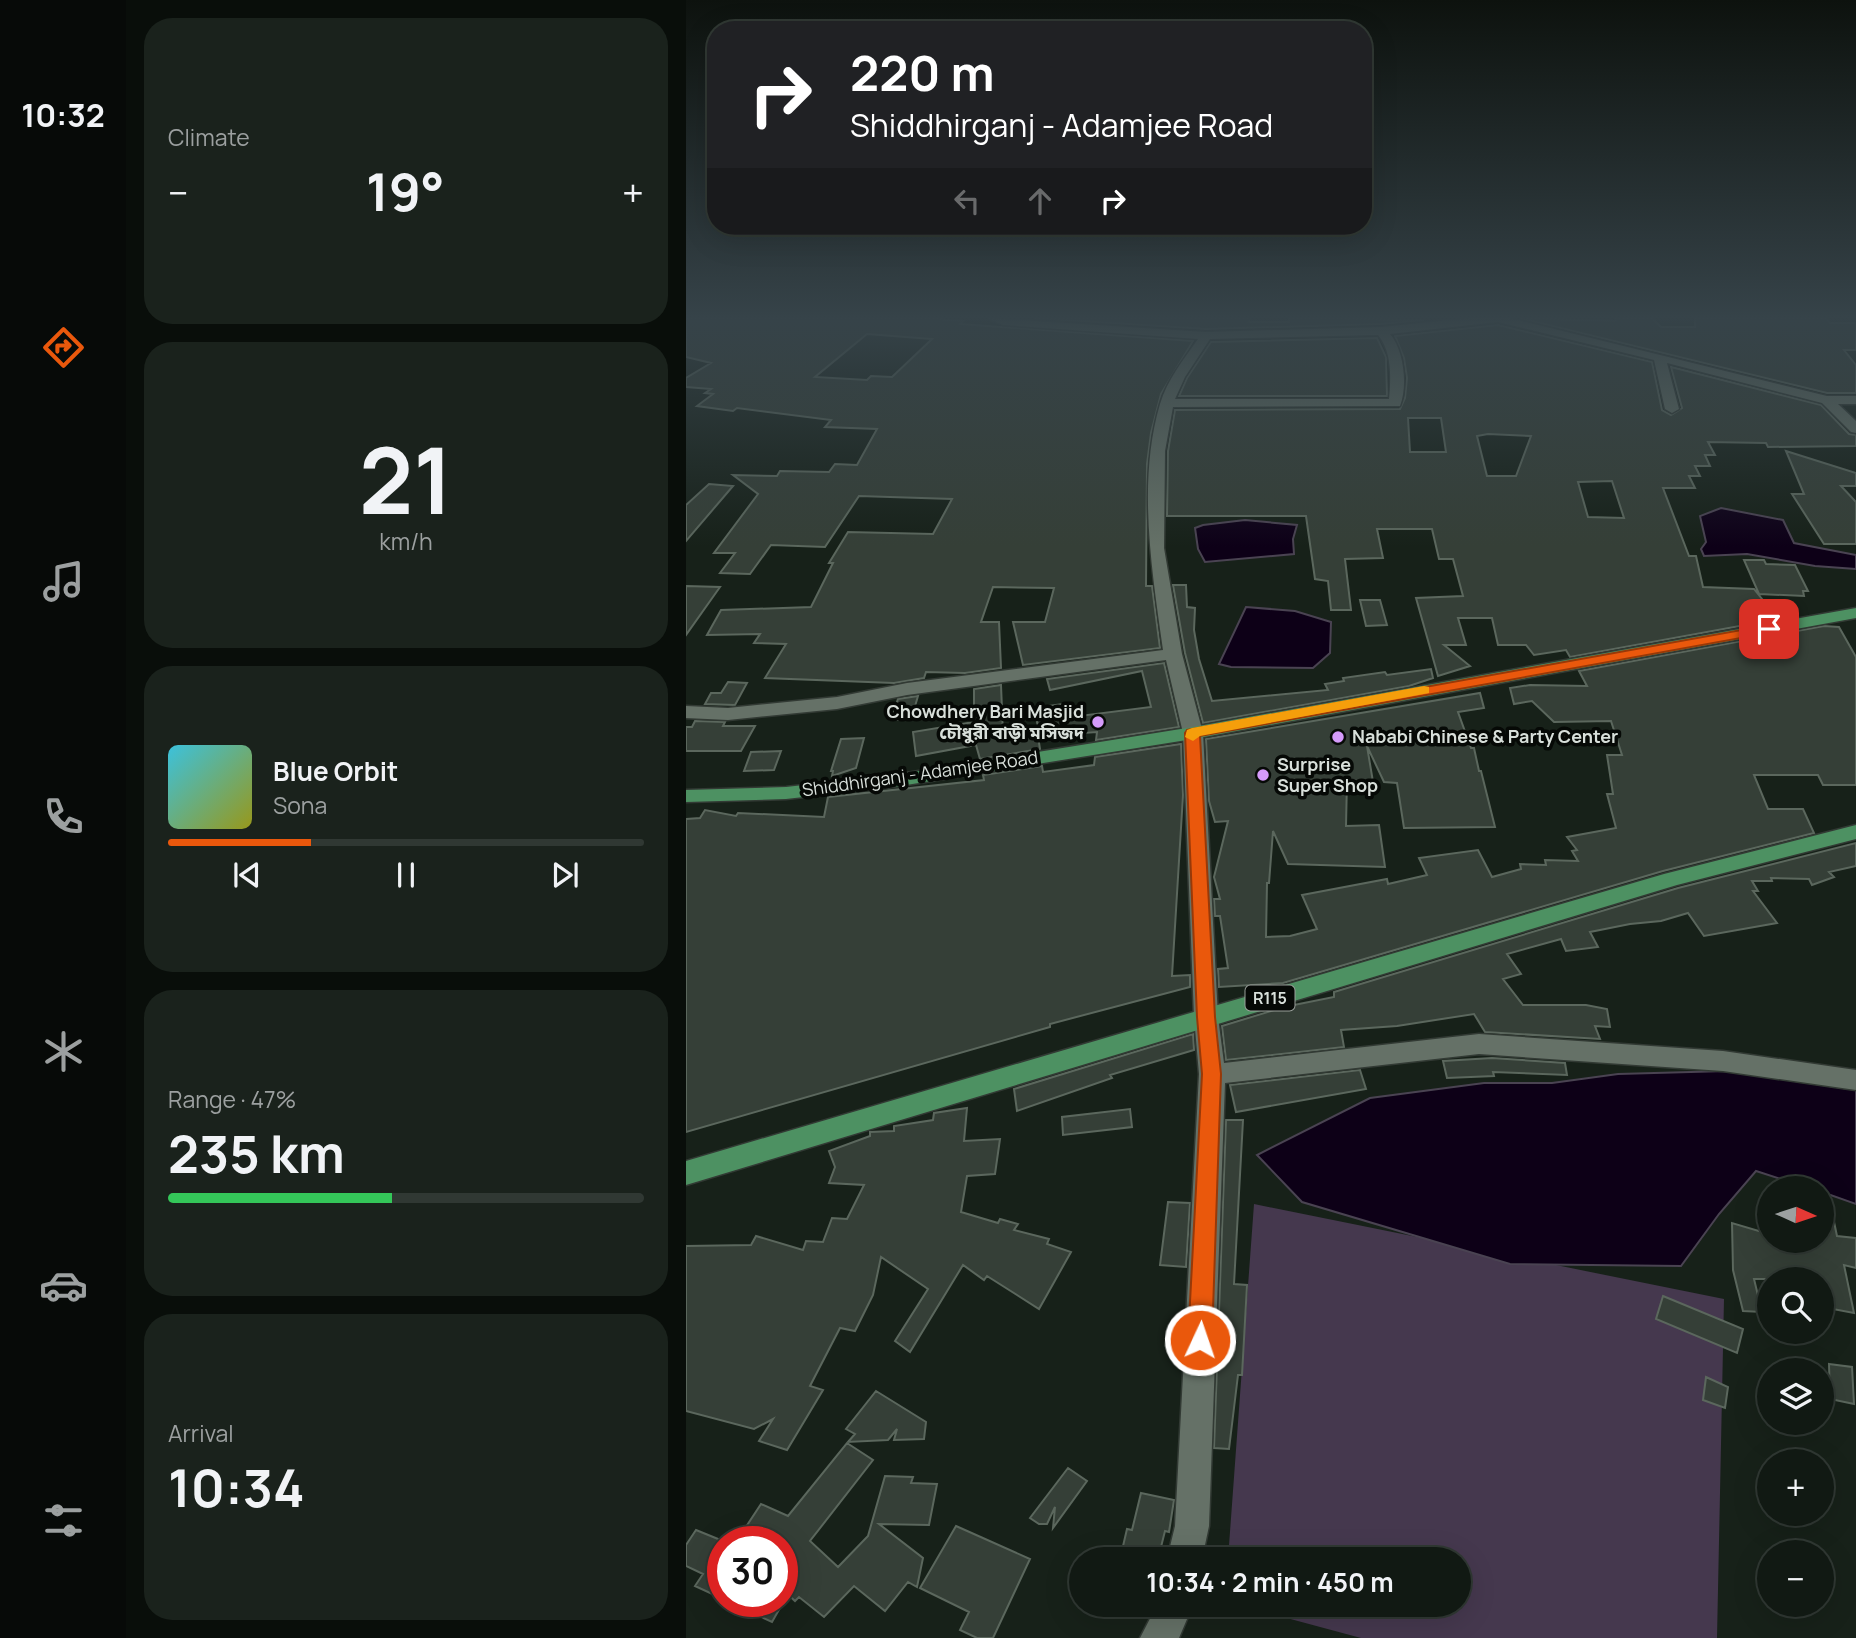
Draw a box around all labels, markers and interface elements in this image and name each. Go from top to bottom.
text: 220 m [850,39,994,106]
icon: right [735,49,826,140]
text: 10:32 [21,93,105,137]
text: Shiddhirganj - Adamjee Road [850,103,1273,147]
text: Climate [168,121,250,153]
text: 19° [366,156,445,227]
text: − [168,166,189,218]
text: + [622,166,644,218]
icon: left [948,182,986,220]
icon: ahead [1021,182,1059,220]
icon: right [1094,182,1132,220]
icon: directions [39,323,88,372]
text: 21 [359,417,453,541]
text: km/h [379,525,433,557]
icon: music [39,557,88,606]
pin [1739,599,1799,659]
icon: arrive [1750,610,1788,648]
place label: Chowdhery Bari Masjid চৌধুরী বাড়ী মসিজদ [886,699,1085,744]
marker: Chowdhery Bari Masjid চৌধুরী বাড়ী মসিজদ [1090,714,1106,730]
place label: Nababi Chinese & Party Center [1352,724,1618,748]
marker: Nababi Chinese & Party Center [1330,729,1346,745]
street label: Shiddhirganj - Adamjee Road [800,745,1039,801]
place label: Surprise Super Shop [1277,752,1378,797]
text: Blue Orbit [273,753,398,789]
marker: Surprise Super Shop [1255,767,1271,783]
text: Sona [273,789,327,821]
icon: phone [39,792,88,841]
icon: previous [228,856,266,894]
icon: pause [387,856,425,894]
icon: next [546,856,584,894]
road number: R115 [1246,986,1294,1010]
icon: climate [39,1027,88,1076]
text: Range · 47% [168,1083,296,1115]
text: 235 km [168,1118,345,1189]
north arrow [1757,1176,1834,1253]
map controls [1757,1176,1834,1617]
icon: car [39,1261,88,1310]
button: search [1757,1267,1834,1344]
position arrow [1163,1303,1237,1377]
button: layers [1757,1358,1834,1435]
text: Arrival [168,1417,234,1449]
button: + [1757,1449,1834,1526]
text: 10:34 [168,1452,305,1523]
icon: filters [39,1496,88,1545]
speed limit sign: 30 [707,1526,798,1617]
button: − [1757,1540,1834,1617]
text: 10:34 · 2 min · 450 m [1146,1564,1394,1600]

